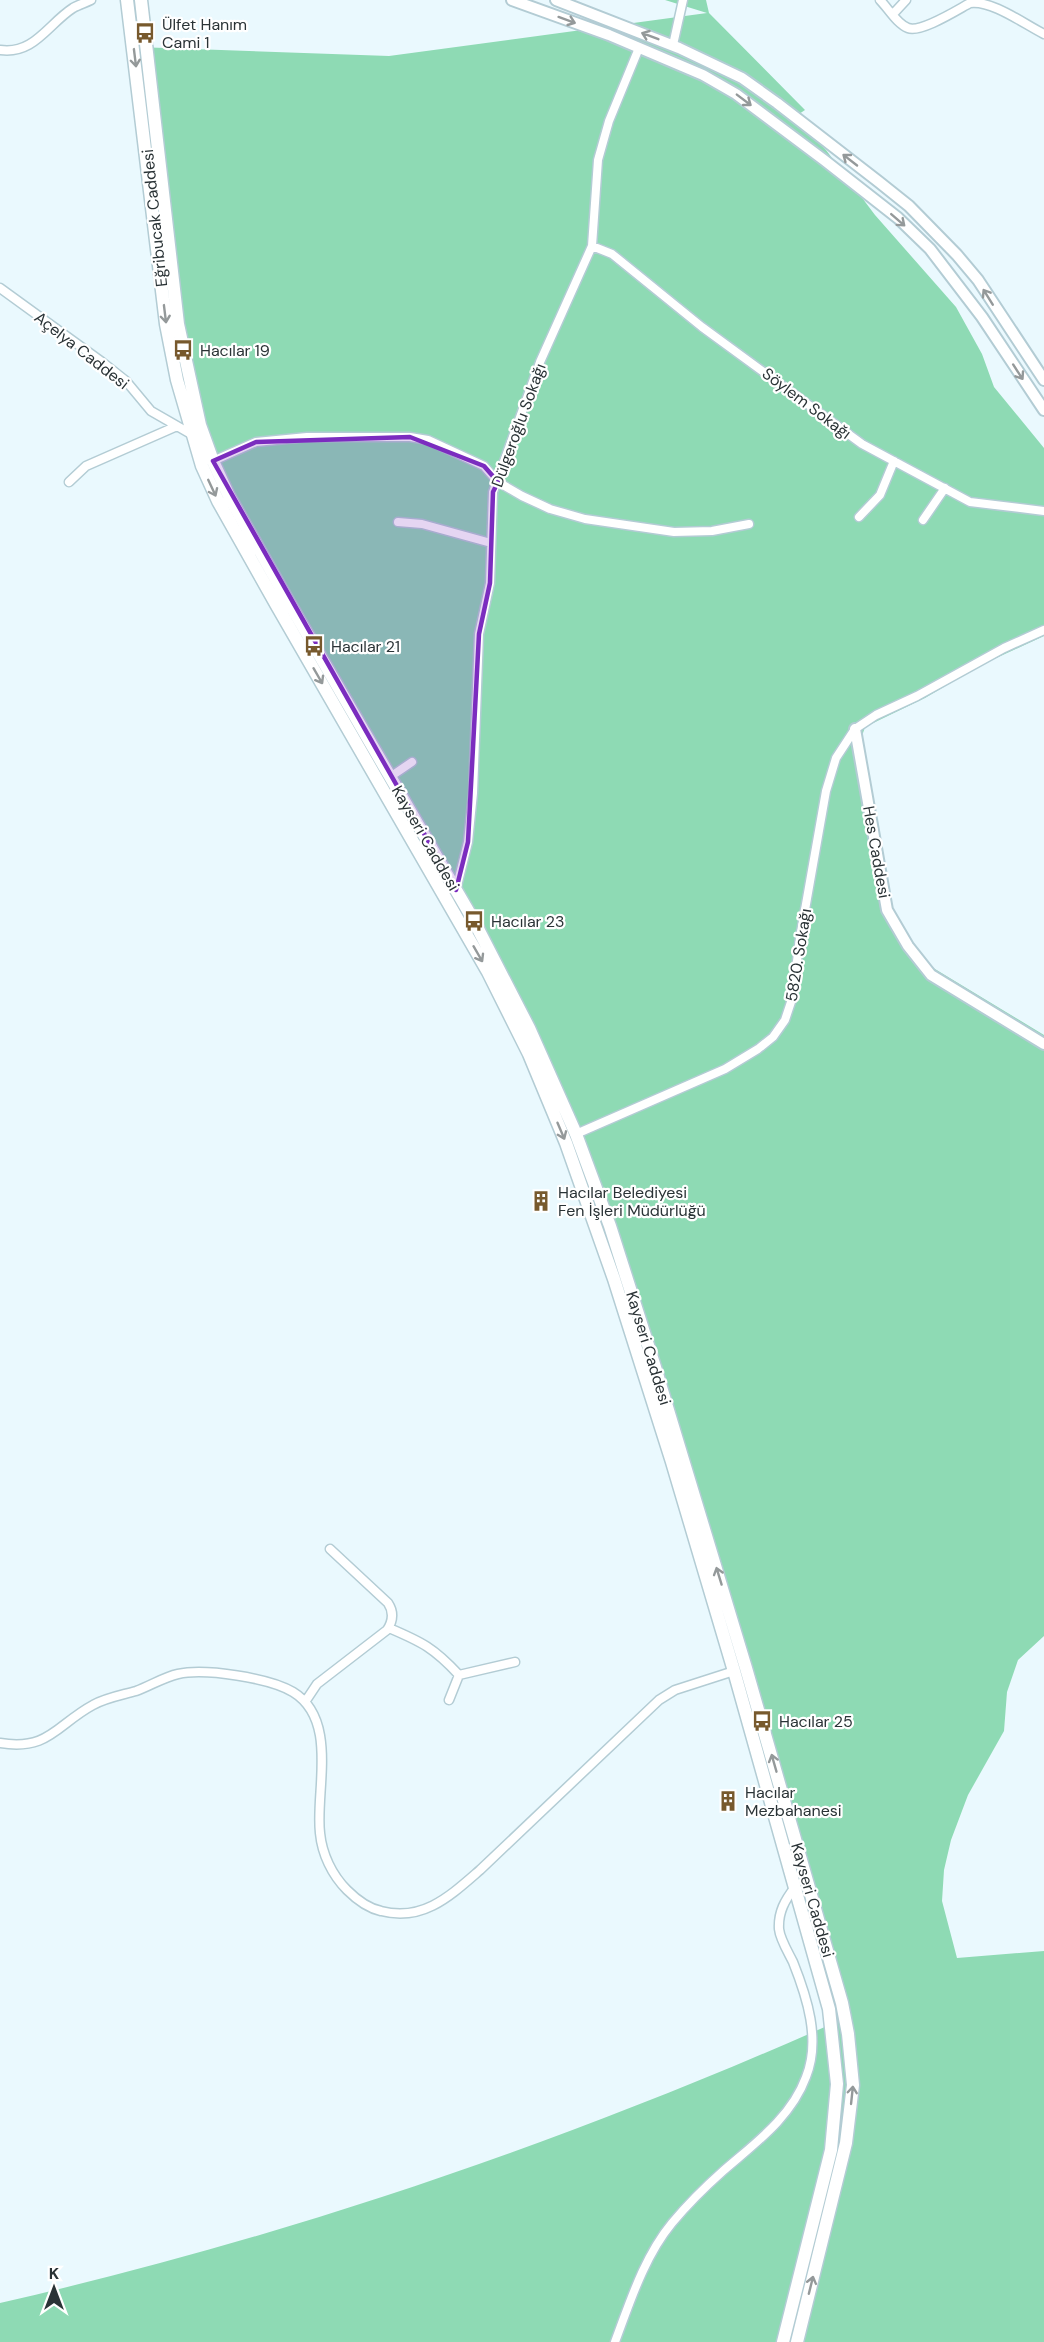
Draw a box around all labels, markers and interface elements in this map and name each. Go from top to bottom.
place label: Ülfet Hanım Cami 1 [162,14,247,53]
one-way arrow [557,15,576,26]
bus stop icon: Ülfet Hanım Cami 1 [133,21,157,45]
one-way arrow [641,30,660,41]
one-way arrow [129,48,140,67]
one-way arrow [736,94,752,106]
street label: Eğribucak Caddesi [137,148,172,288]
one-way arrow [843,154,859,166]
one-way arrow [890,213,905,227]
one-way arrow [981,289,993,306]
one-way arrow [159,304,170,324]
street label: Açelya Caddesi [30,307,133,394]
bus stop icon: Hacılar 19 [171,338,195,362]
place label: Hacılar 19 [200,340,270,361]
street label: Dülgeroğlu Sokağı [486,360,551,490]
street label: Söylem Sokağı [758,363,855,444]
one-way arrow [1012,364,1024,380]
one-way arrow [206,479,218,497]
bus stop icon: Hacılar 21 [302,634,326,658]
place label: Hacılar 21 [331,636,400,657]
one-way arrow [312,667,324,684]
street label: Kayseri Caddesi [387,782,464,895]
street label: Hes Caddesi [858,804,895,900]
street label: 5820. Sokağı [781,907,816,1003]
bus stop icon: Hacılar 23 [462,909,486,933]
place label: Hacılar 23 [491,911,564,932]
one-way arrow [472,945,484,962]
one-way arrow [556,1121,567,1139]
place label: Hacılar Belediyesi Fen İşleri Müdürlüğü [558,1182,706,1221]
building icon: Hacılar Belediyesi Fen İşleri Müdürlüğü [529,1189,553,1213]
street label: Kayseri Caddesi [621,1289,676,1408]
one-way arrow [713,1567,724,1586]
bus stop icon: Hacılar 25 [750,1709,774,1733]
place label: Hacılar 25 [779,1711,853,1732]
one-way arrow [768,1754,779,1773]
place label: Hacılar Mezbahanesi [745,1782,842,1821]
building icon: Hacılar Mezbahanesi [716,1789,740,1813]
street label: Kayseri Caddesi [786,1840,839,1960]
one-way arrow [847,2085,858,2105]
north arrow [24,2258,84,2318]
text: K [49,2263,60,2284]
one-way arrow [806,2276,818,2295]

